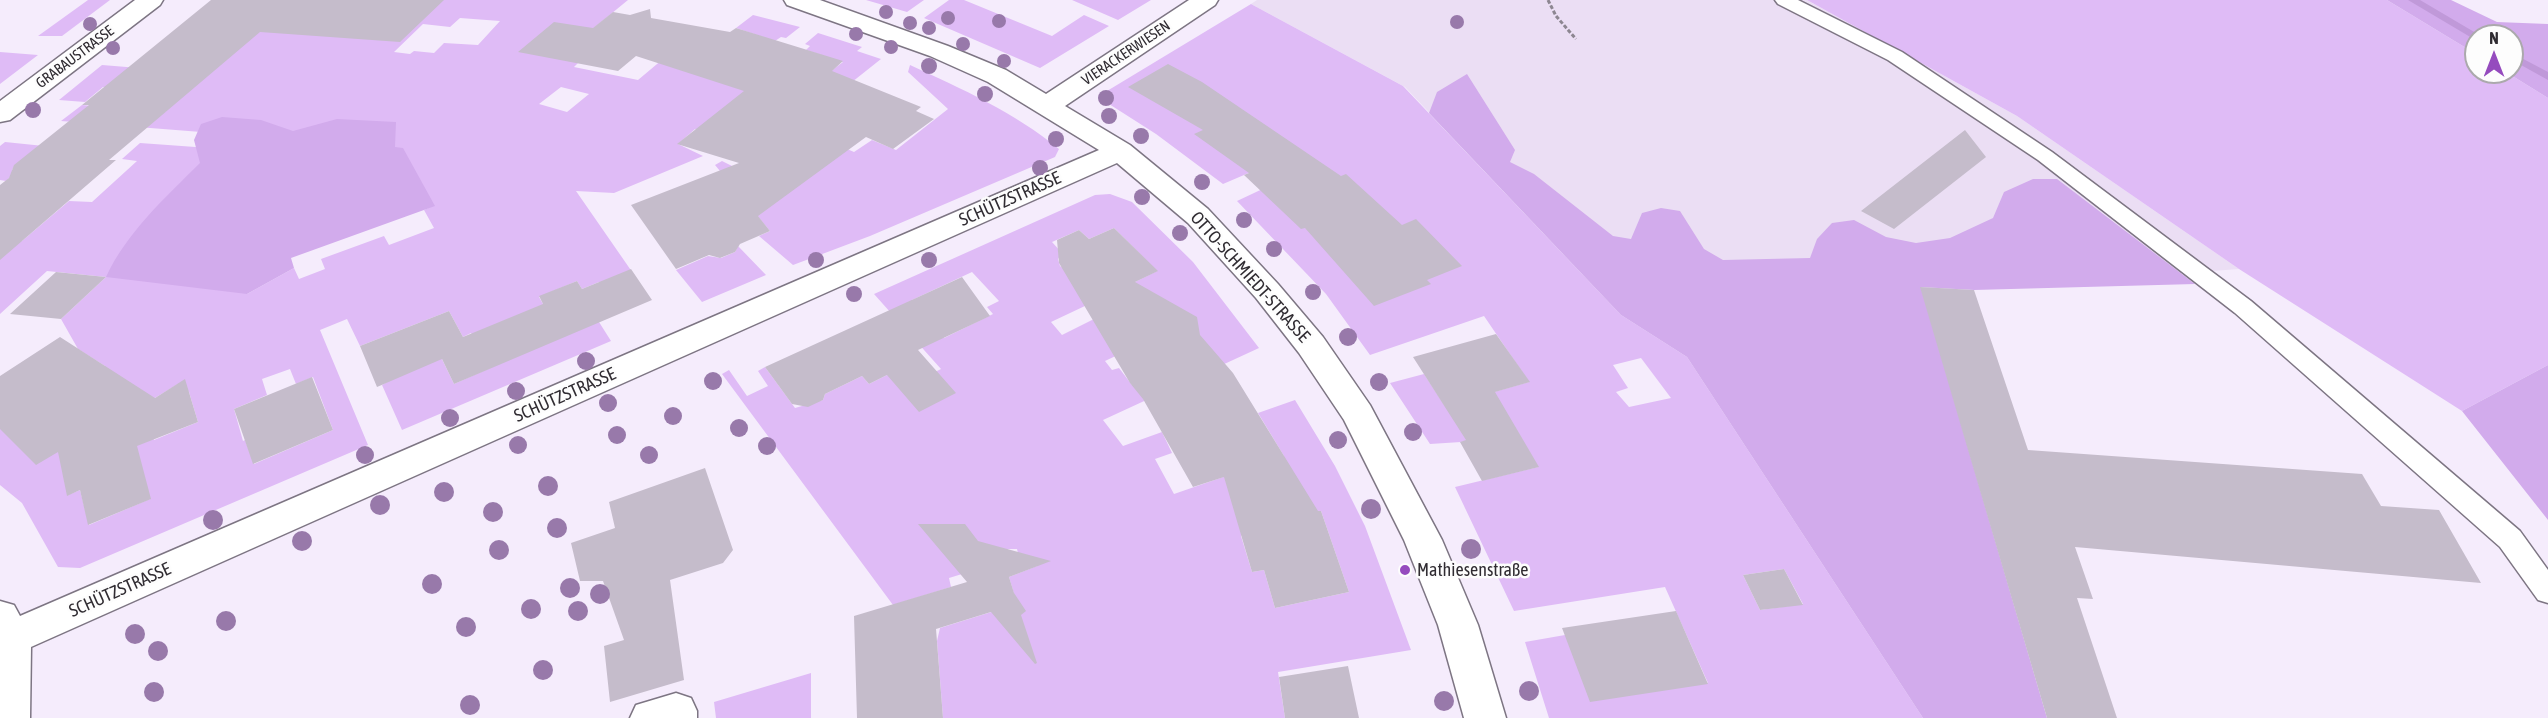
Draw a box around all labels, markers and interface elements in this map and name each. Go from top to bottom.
street label: VIERACKERWIESEN [1078,17,1174,89]
street label: GRABAUSTRASSE [33,22,117,92]
north arrow [2464,24,2524,84]
text: N [2489,29,2499,47]
street label: SCHÜTZSTRASSE [956,167,1064,231]
street label: OTTO-SCHMIEDT-STRASSE [1186,207,1314,347]
street label: SCHÜTZSTRASSE [511,363,619,427]
street label: SCHÜTZSTRASSE [66,558,174,622]
place label: Mathiesenstraße [1417,559,1528,581]
marker: Mathiesenstraße [1398,563,1412,577]

